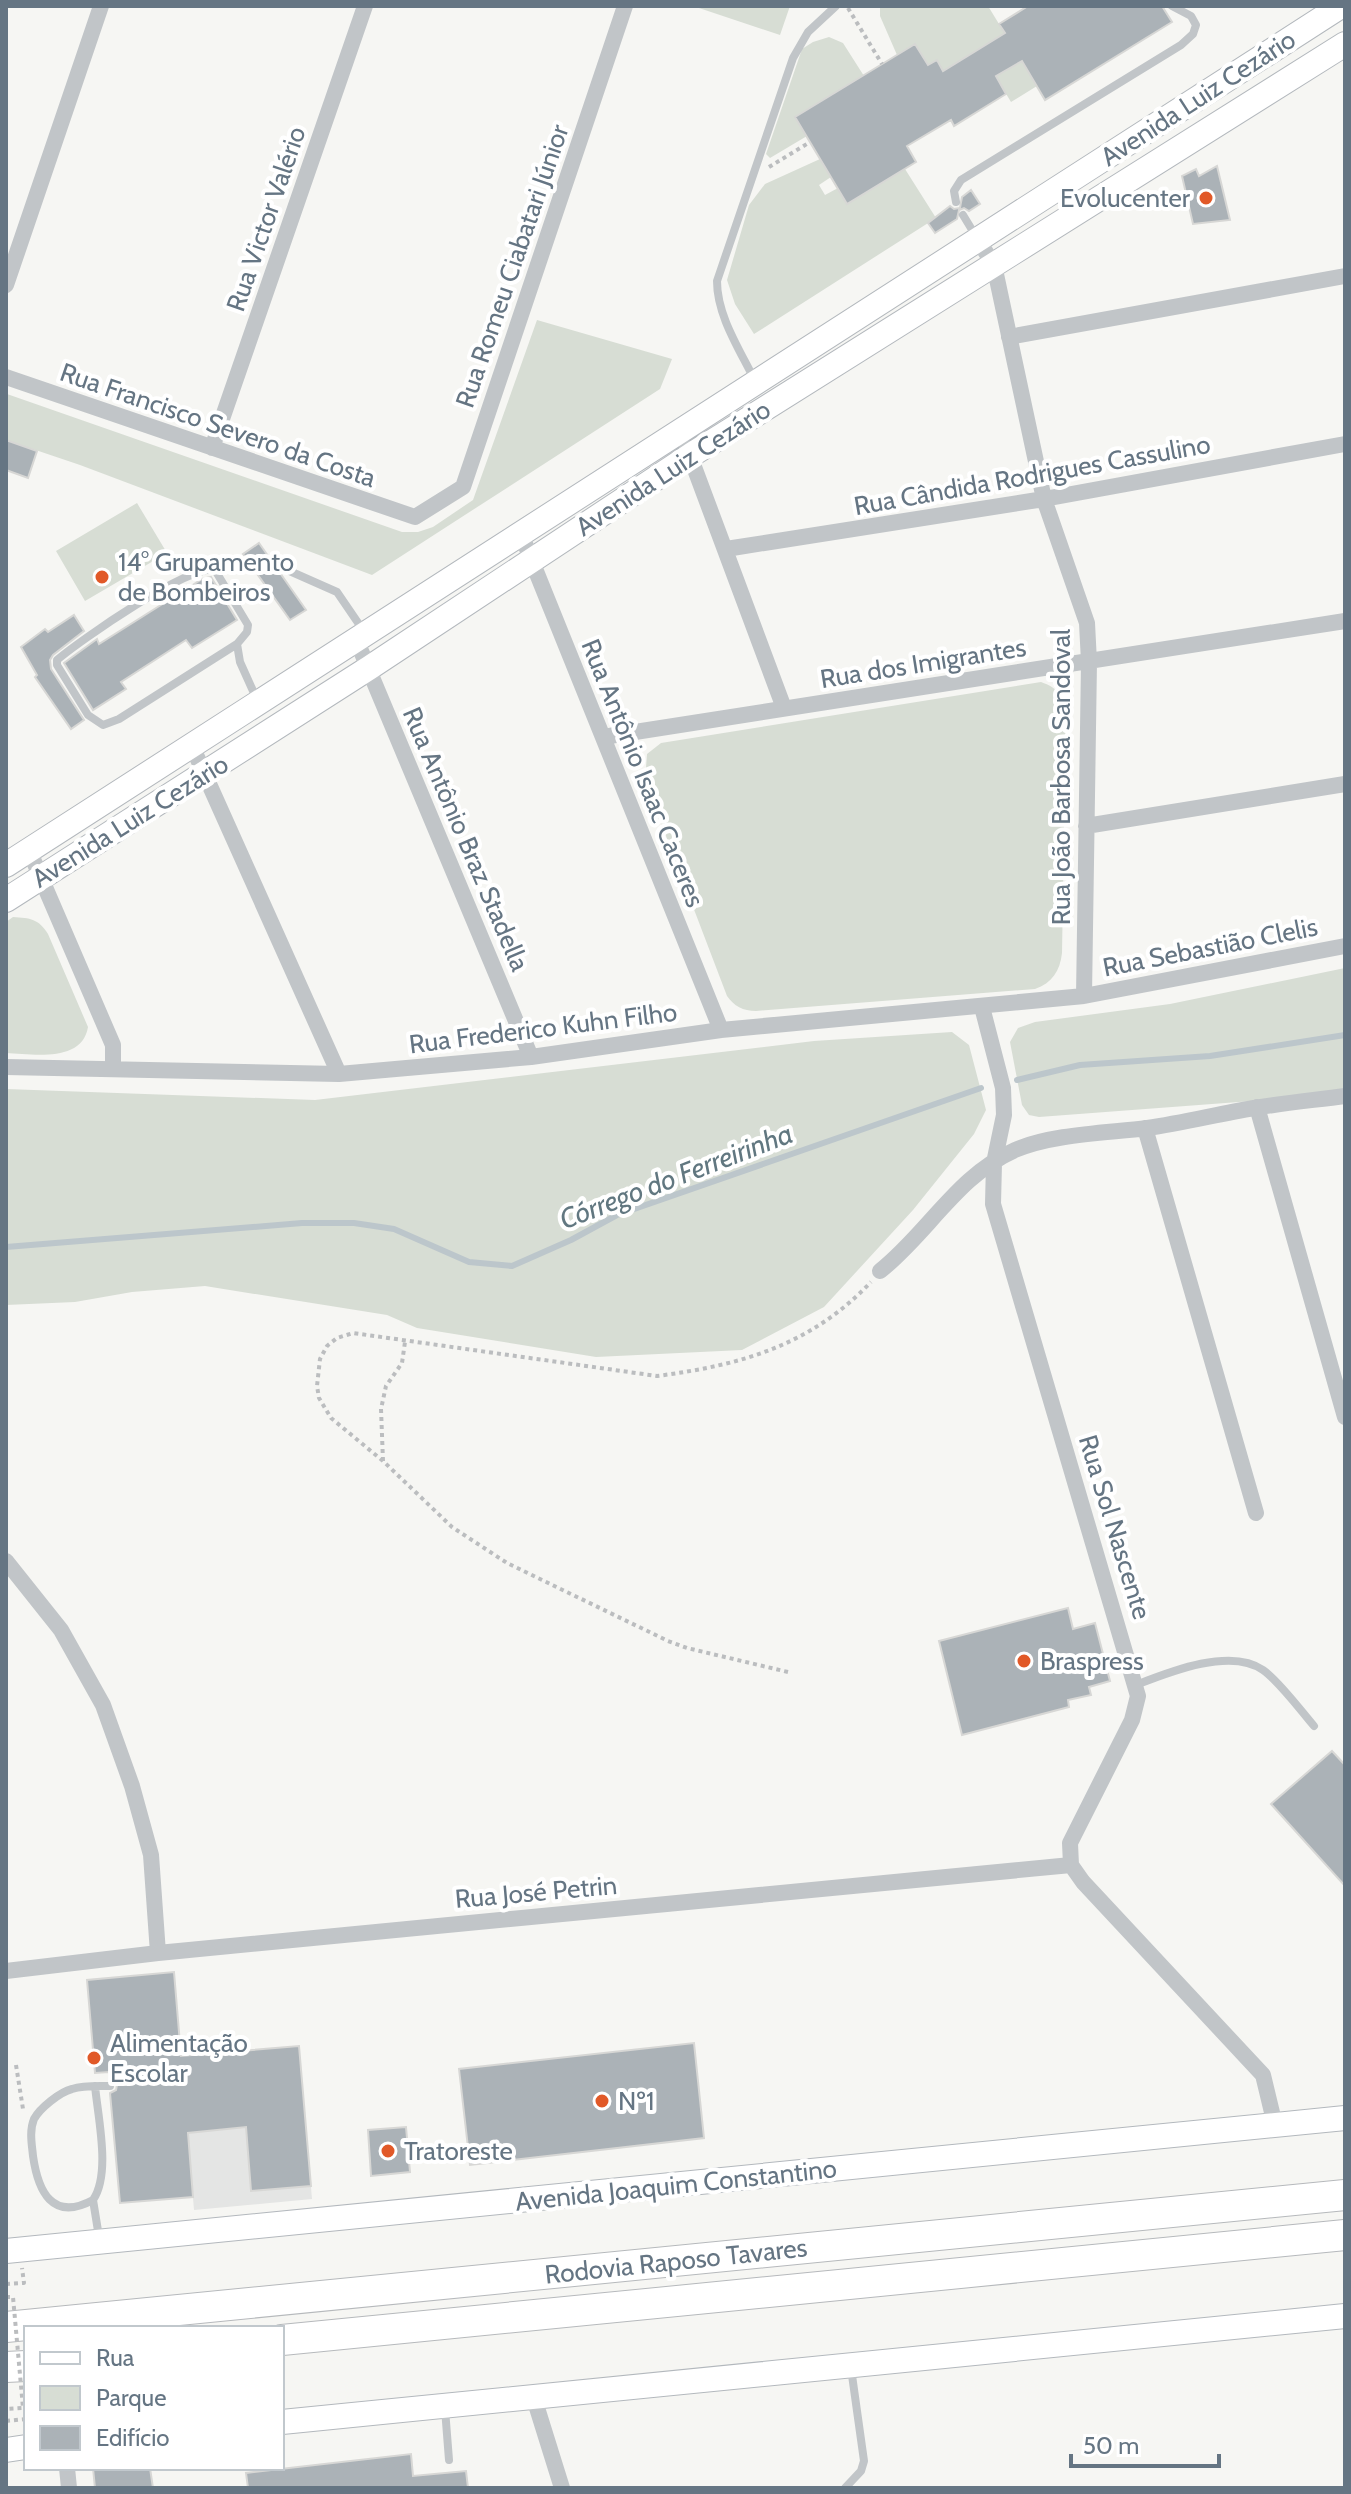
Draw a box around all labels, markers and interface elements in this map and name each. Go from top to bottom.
street label: Avenida Luiz Cezário [1095,23,1301,173]
street label: Rua Romeu Ciabatari Júnior [448,120,576,412]
street label: Rua Victor Valério [219,122,313,316]
place label: Evolucenter [1060,182,1191,214]
marker: Evolucenter [1197,189,1215,207]
street label: Rua Francisco Severo da Costa [56,356,380,494]
street label: Avenida Luiz Cezário [570,393,776,543]
street label: Rua Cândida Rodrigues Cassulino [851,428,1213,522]
place label: 14° Grupamento de Bombeiros [118,546,294,608]
marker: 14° Grupamento de Bombeiros [93,568,111,586]
street label: Rua João Barbosa Sandoval [1045,629,1077,925]
street label: Rua dos Imigrantes [818,631,1028,695]
street label: Rua Antônio Isaac Caceres [575,634,711,912]
street label: Rua Antônio Braz Stadella [396,702,536,976]
street label: Avenida Luiz Cezário [26,748,234,894]
street label: Rua Sebastião Clelis [1100,910,1320,984]
street label: Rua Frederico Kuhn Filho [407,996,679,1060]
water label: Córrego do Ferreirinha [555,1116,797,1236]
street label: Rua Sol Nascente [1072,1431,1158,1623]
place label: Braspress [1040,1645,1144,1677]
marker: Braspress [1015,1652,1033,1670]
street label: Rua José Petrin [454,1869,618,1915]
place label: Alimentação Escolar [110,2027,248,2089]
marker: Alimentação Escolar [85,2049,103,2067]
place label: Nº1 [618,2085,654,2117]
marker: Nº1 [593,2092,611,2110]
place label: Tratoreste [404,2135,513,2167]
marker: Tratoreste [379,2142,397,2160]
street label: Avenida Joaquim Constantino [514,2152,838,2218]
street label: Rodovia Raposo Tavares [543,2231,809,2291]
legend [24,2326,284,2470]
text: Rua [96,2343,135,2372]
text: Parque [96,2383,166,2412]
scale bar [1071,2418,1219,2468]
text: Edifício [96,2423,170,2452]
text: 50 m [1083,2431,1139,2460]

